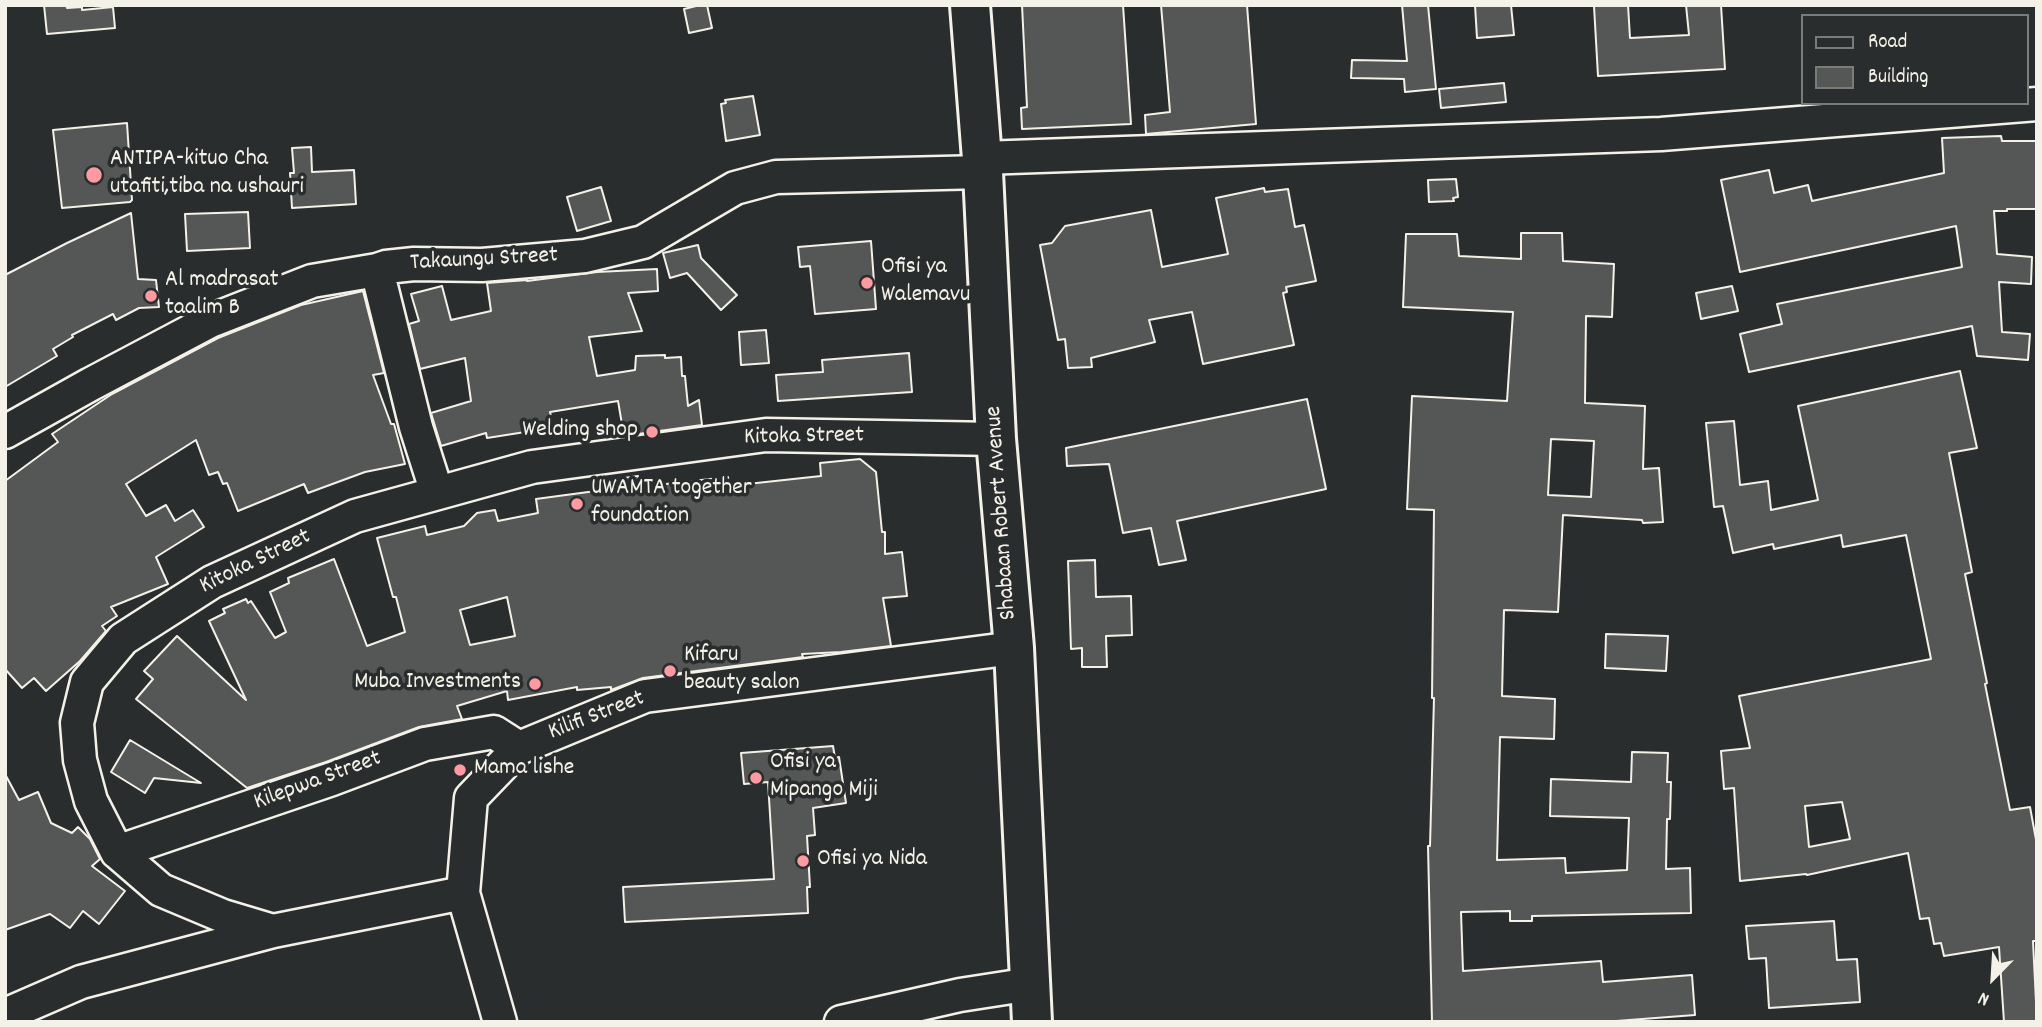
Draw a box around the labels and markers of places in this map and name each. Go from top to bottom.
place label: ANTIPA-kituo Cha utafiti,tiba na ushauri [110,147,304,203]
marker: ANTIPA-kituo Cha utafiti,tiba na ushauri [84,165,104,185]
place label: Ofisi ya Walemavu [881,255,970,311]
place label: Al madrasat taalim B [165,268,279,324]
marker: Ofisi ya Walemavu [859,275,875,291]
marker: Al madrasat taalim B [143,288,159,304]
place label: Welding shop [522,418,638,446]
marker: Welding shop [644,424,660,440]
place label: UWAMTA together foundation [591,476,752,532]
marker: UWAMTA together foundation [569,496,585,512]
place label: Kifaru beauty salon [684,643,799,699]
marker: Kifaru beauty salon [662,663,678,679]
place label: Muba Investments [354,670,521,698]
marker: Muba Investments [527,676,543,692]
place label: Ofisi ya Mipango Miji [770,750,878,806]
place label: Mama lishe [474,756,574,784]
marker: Mama lishe [452,762,468,778]
marker: Ofisi ya Mipango Miji [748,770,764,786]
place label: Ofisi ya Nida [817,847,927,875]
marker: Ofisi ya Nida [795,853,811,869]

